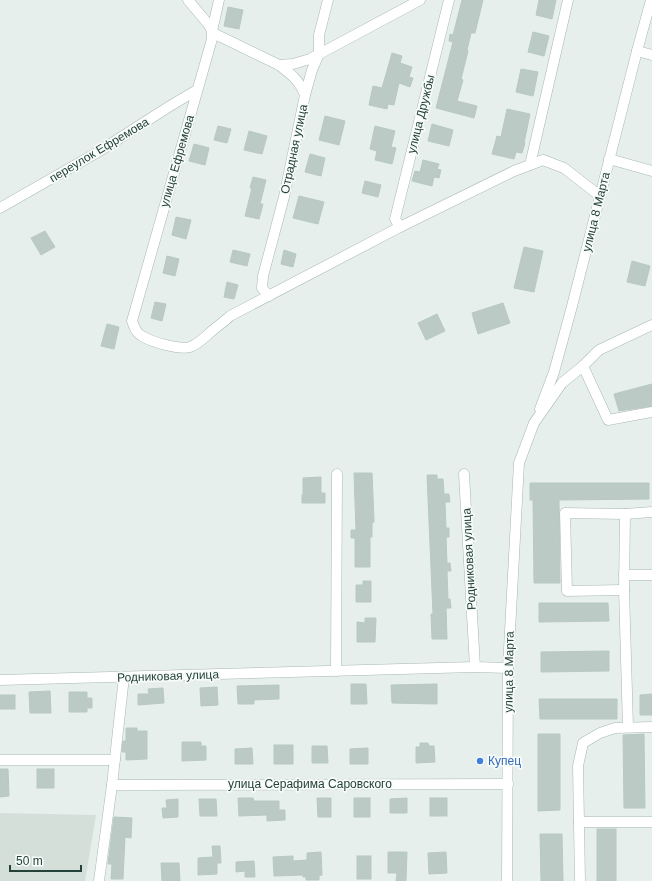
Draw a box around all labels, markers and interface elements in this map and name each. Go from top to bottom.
street label: улица Дружбы [404,73,438,155]
street label: Отрадная улица [278,103,310,195]
street label: улица Ефремова [157,113,197,209]
street label: переулок Ефремова [47,115,152,185]
street label: улица 8 Марта [579,170,613,253]
street label: Родниковая улица [459,507,479,610]
street label: улица 8 Марта [501,631,517,713]
street label: Родниковая улица [117,667,220,685]
place label: Купец [488,754,521,768]
marker: Купец [475,756,485,766]
street label: улица Серафима Саровского [228,777,392,791]
scale bar [10,847,81,873]
text: 50 m [16,854,43,868]

